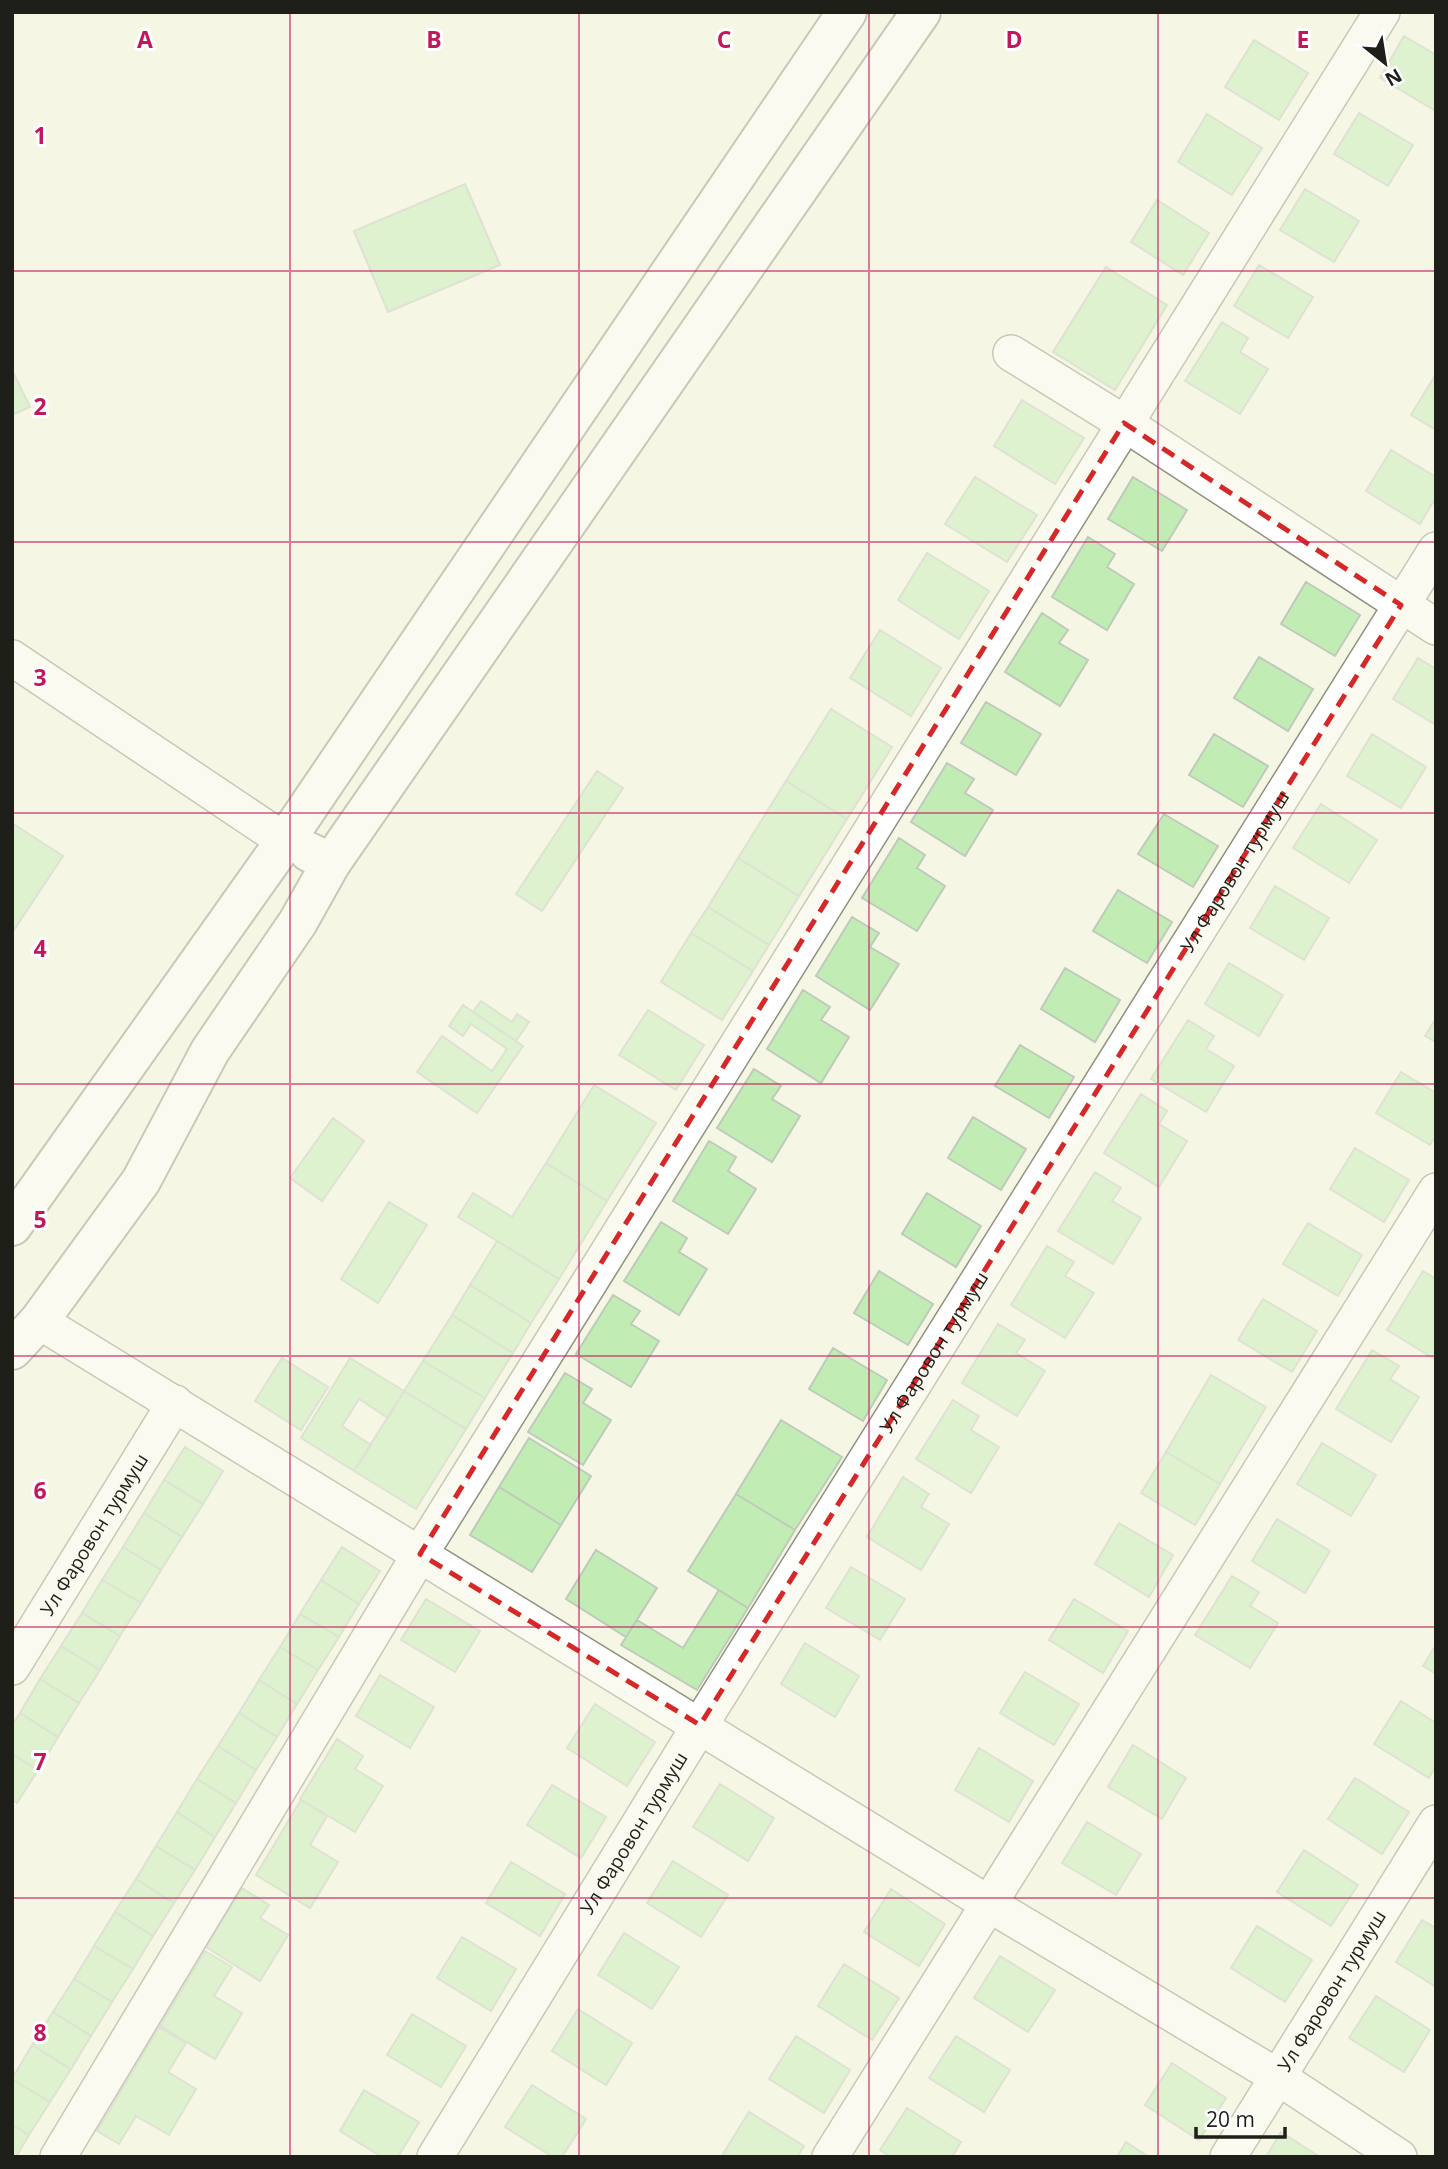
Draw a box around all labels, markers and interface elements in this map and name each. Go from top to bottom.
text: A [137,23,153,55]
text: B [426,23,442,55]
text: C [717,23,731,55]
text: D [1005,23,1023,55]
text: E [1297,23,1309,55]
north arrow [1350,28,1420,98]
text: N [1380,63,1407,93]
text: 1 [33,119,47,151]
text: 2 [33,390,47,422]
text: 3 [33,661,47,693]
street label: Ул Фаровон турмуш [1174,786,1295,957]
text: 4 [33,932,47,964]
text: 5 [33,1203,47,1235]
street label: Ул Фаровон турмуш [873,1266,994,1438]
street label: Ул Фаровон турмуш [34,1448,154,1620]
text: 6 [33,1474,47,1506]
text: 7 [33,1745,47,1777]
street label: Ул Фаровон турмуш [574,1747,693,1919]
street label: Ул Фаровон турмуш [1271,1905,1392,2076]
text: 8 [33,2016,47,2048]
scale bar [1196,2096,1285,2140]
text: 20 m [1206,2105,1255,2133]

